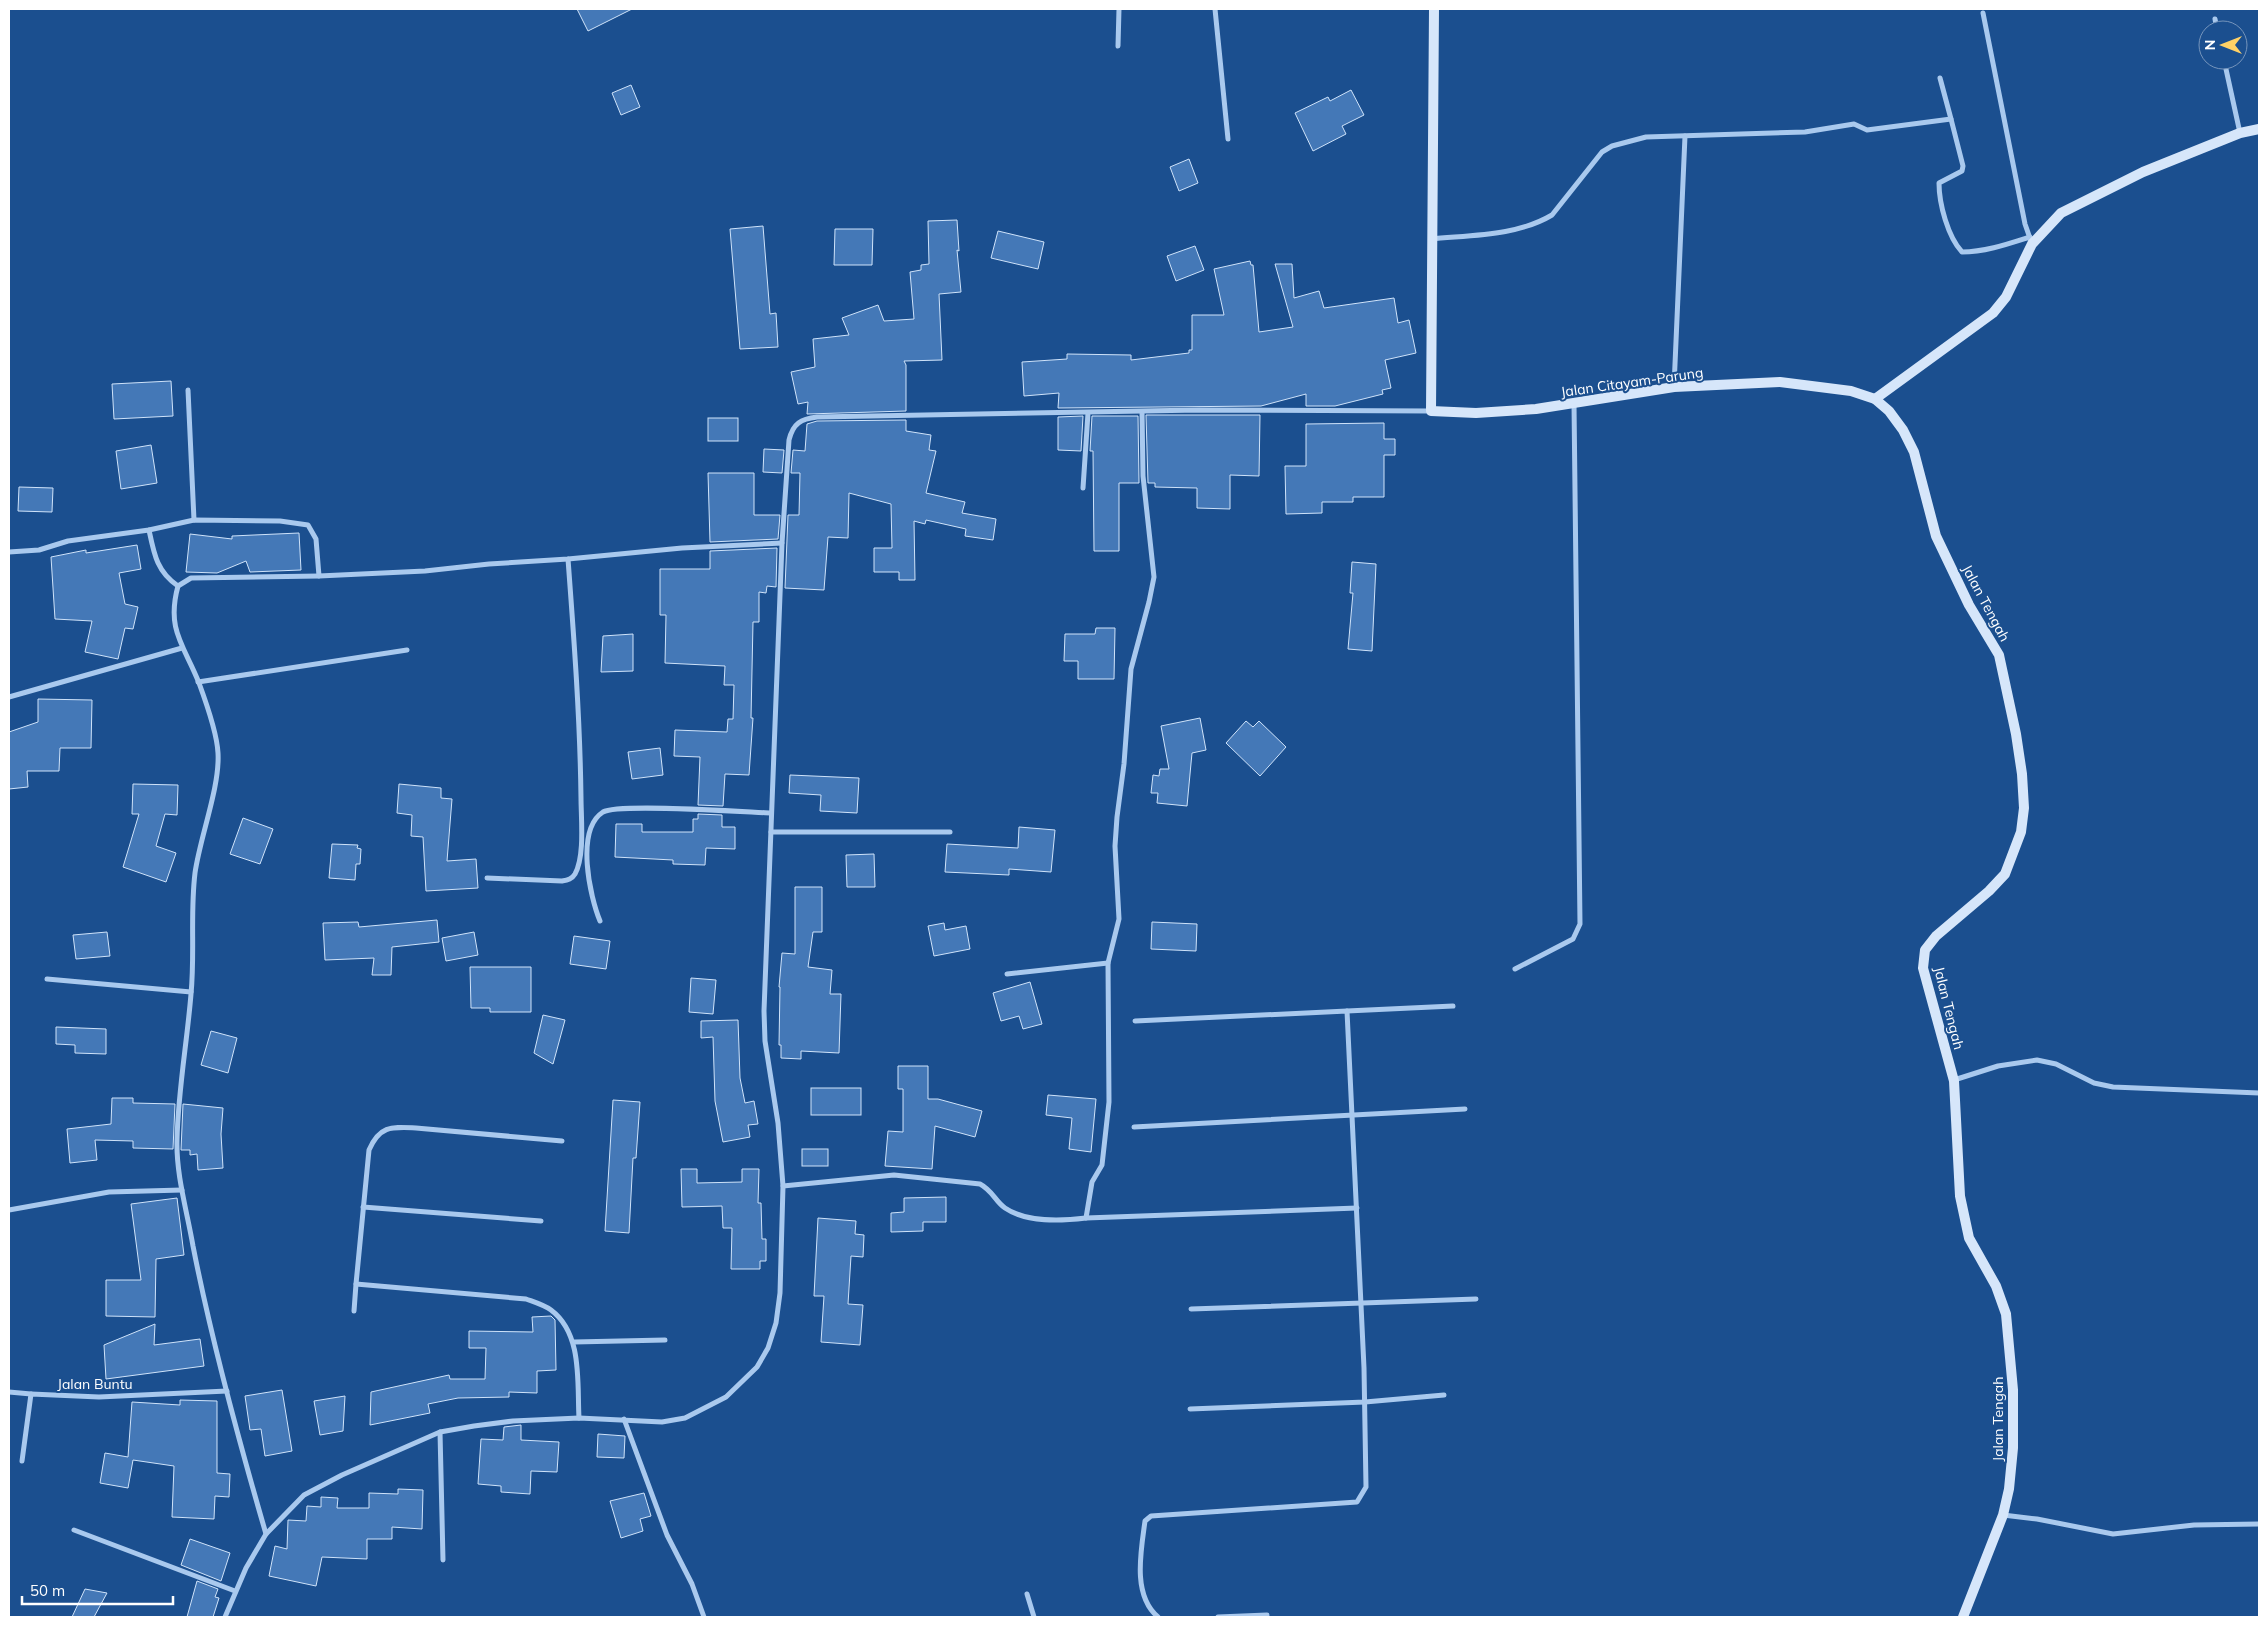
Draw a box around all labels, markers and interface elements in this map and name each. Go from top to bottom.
north arrow [2198,20,2248,70]
text: N [2201,40,2219,50]
street label: Jalan Citayam-Parung [1560,363,1704,401]
street label: Jalan Tengah [1958,561,2014,645]
street label: Jalan Tengah [1930,965,1968,1051]
street label: Jalan Buntu [57,1375,133,1393]
street label: Jalan Tengah [1989,1377,2007,1461]
scale bar [22,1574,174,1606]
text: 50 m [30,1581,65,1600]

